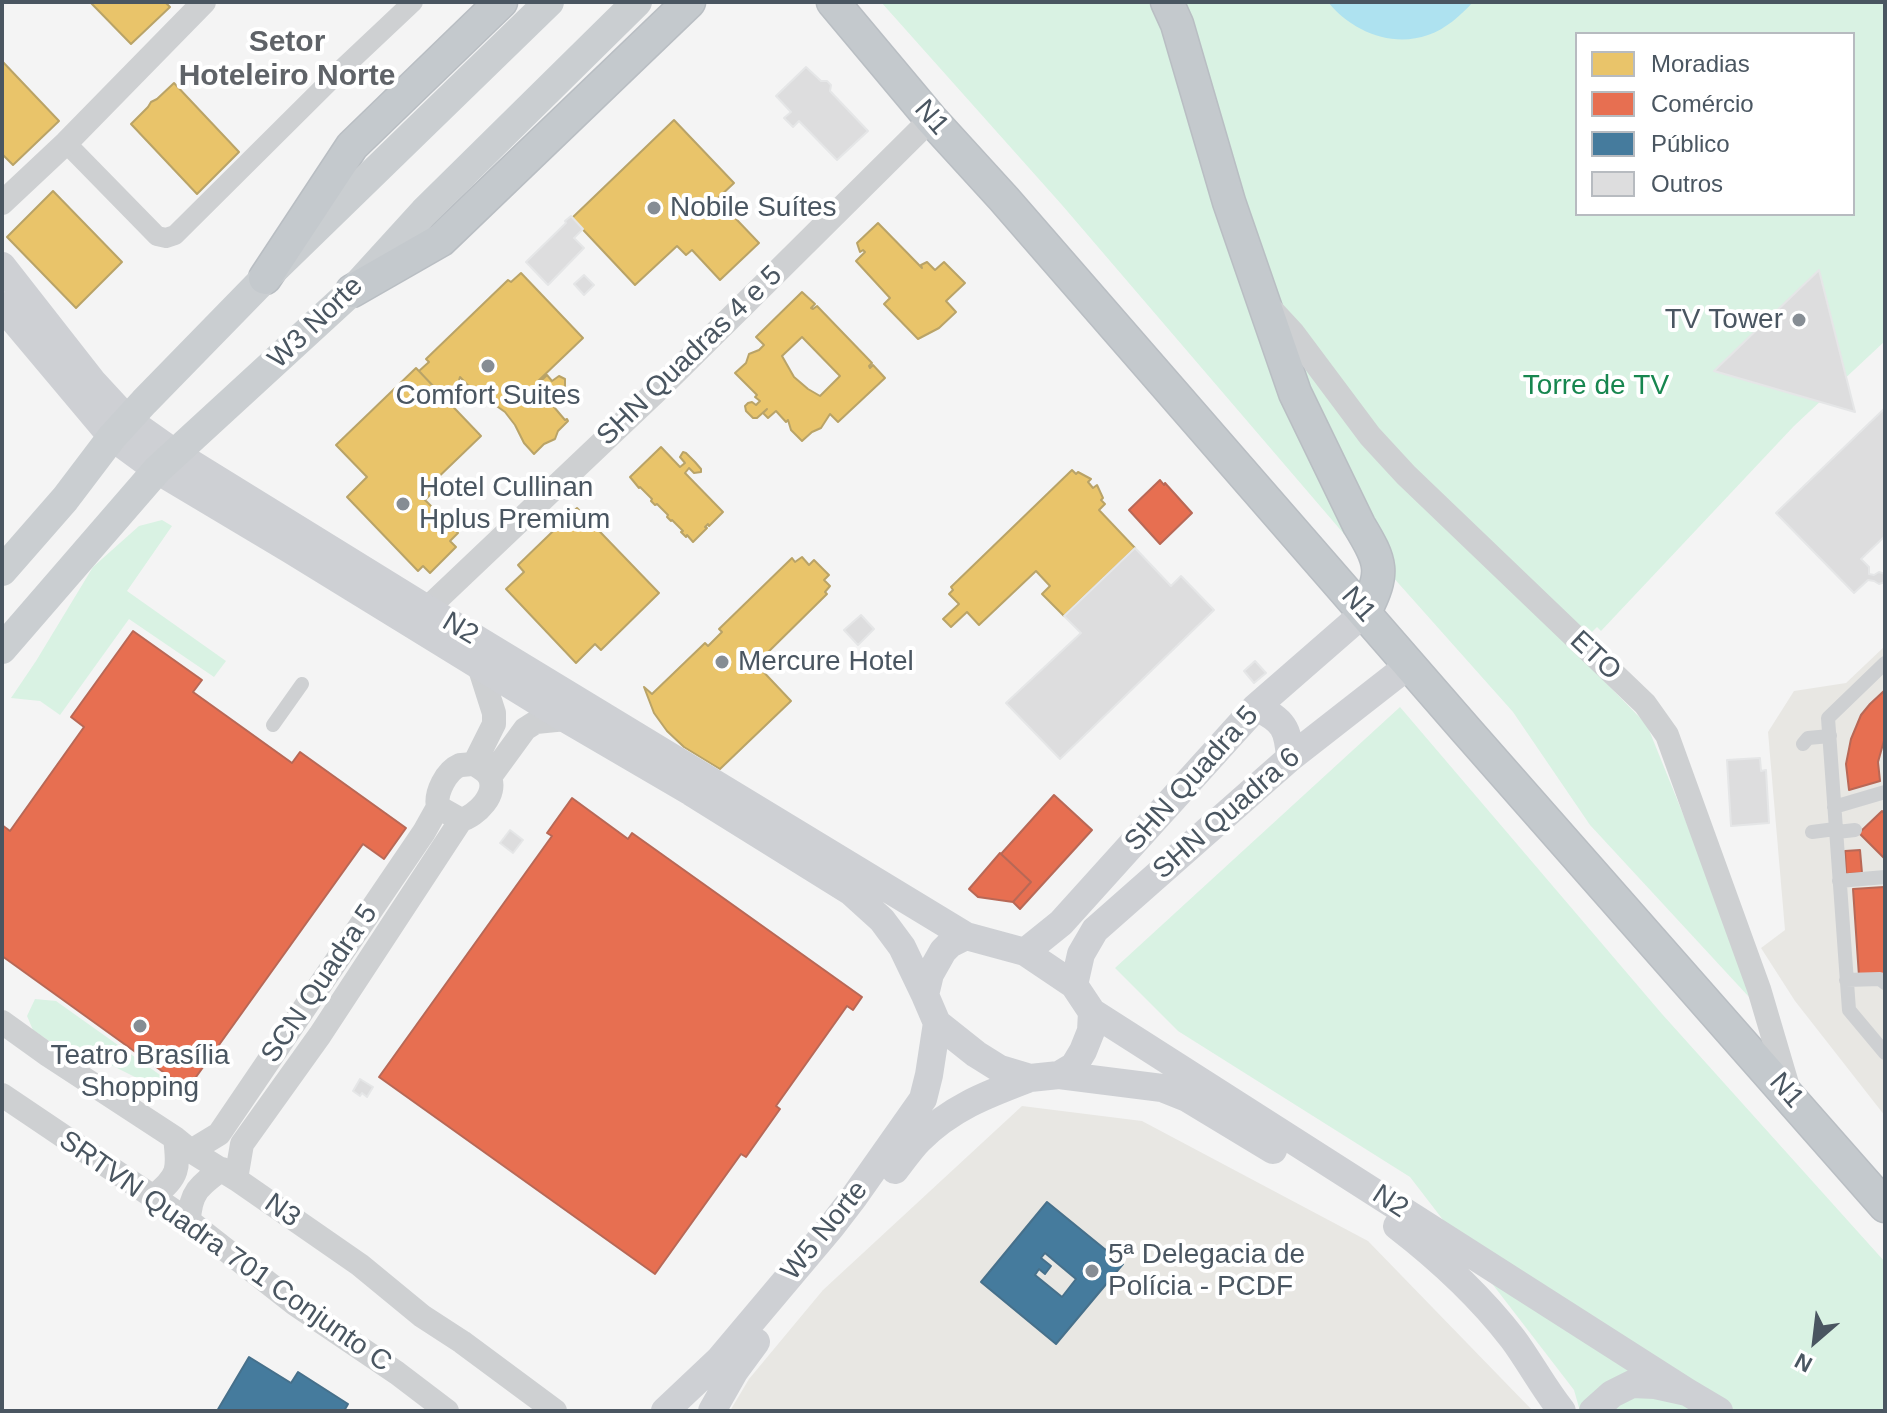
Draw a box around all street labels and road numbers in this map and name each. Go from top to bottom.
street label: N1 [907,93,955,143]
street label: SHN Quadras 4 e 5 [590,259,790,453]
street label: W3 Norte [262,270,370,376]
street label: N1 [1334,580,1382,630]
street label: N2 [436,605,484,653]
street label: ETO [1563,624,1627,688]
street label: SHN Quadra 5 [1118,700,1266,858]
street label: SHN Quadra 6 [1147,741,1307,887]
street label: SCN Quadra 5 [255,898,385,1070]
street label: N1 [1762,1066,1810,1116]
street label: SRTVN Quadra 701 Conjunto C [52,1124,398,1380]
street label: W5 Norte [775,1174,875,1288]
street label: N2 [1366,1178,1414,1226]
street label: N3 [258,1187,306,1235]

